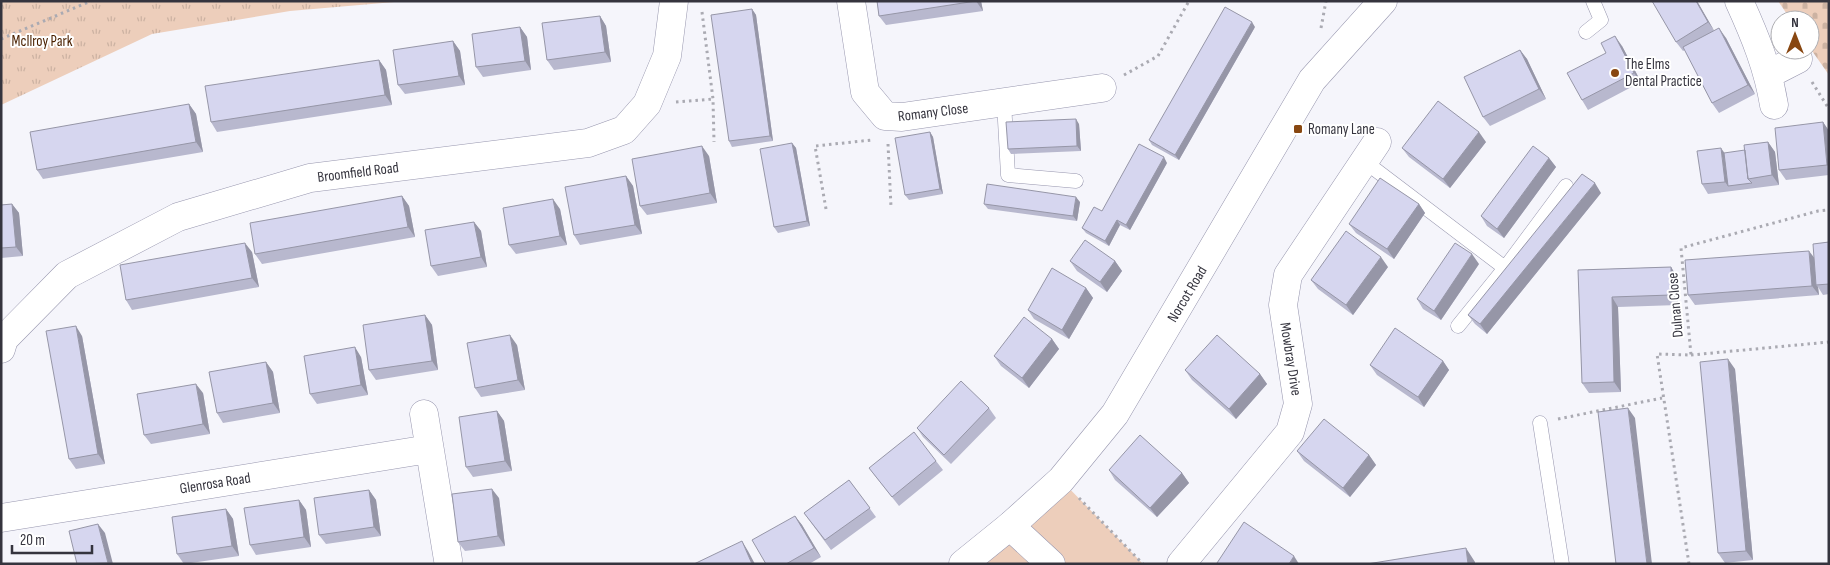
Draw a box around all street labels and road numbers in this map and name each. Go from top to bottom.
street label: Romany Close [897,99,969,126]
street label: Broomfield Road [316,158,400,187]
street label: Norcot Road [1163,263,1212,326]
street label: Dulnan Close [1663,272,1688,338]
street label: Mowbray Drive [1275,321,1306,397]
street label: Glenrosa Road [178,469,252,498]

